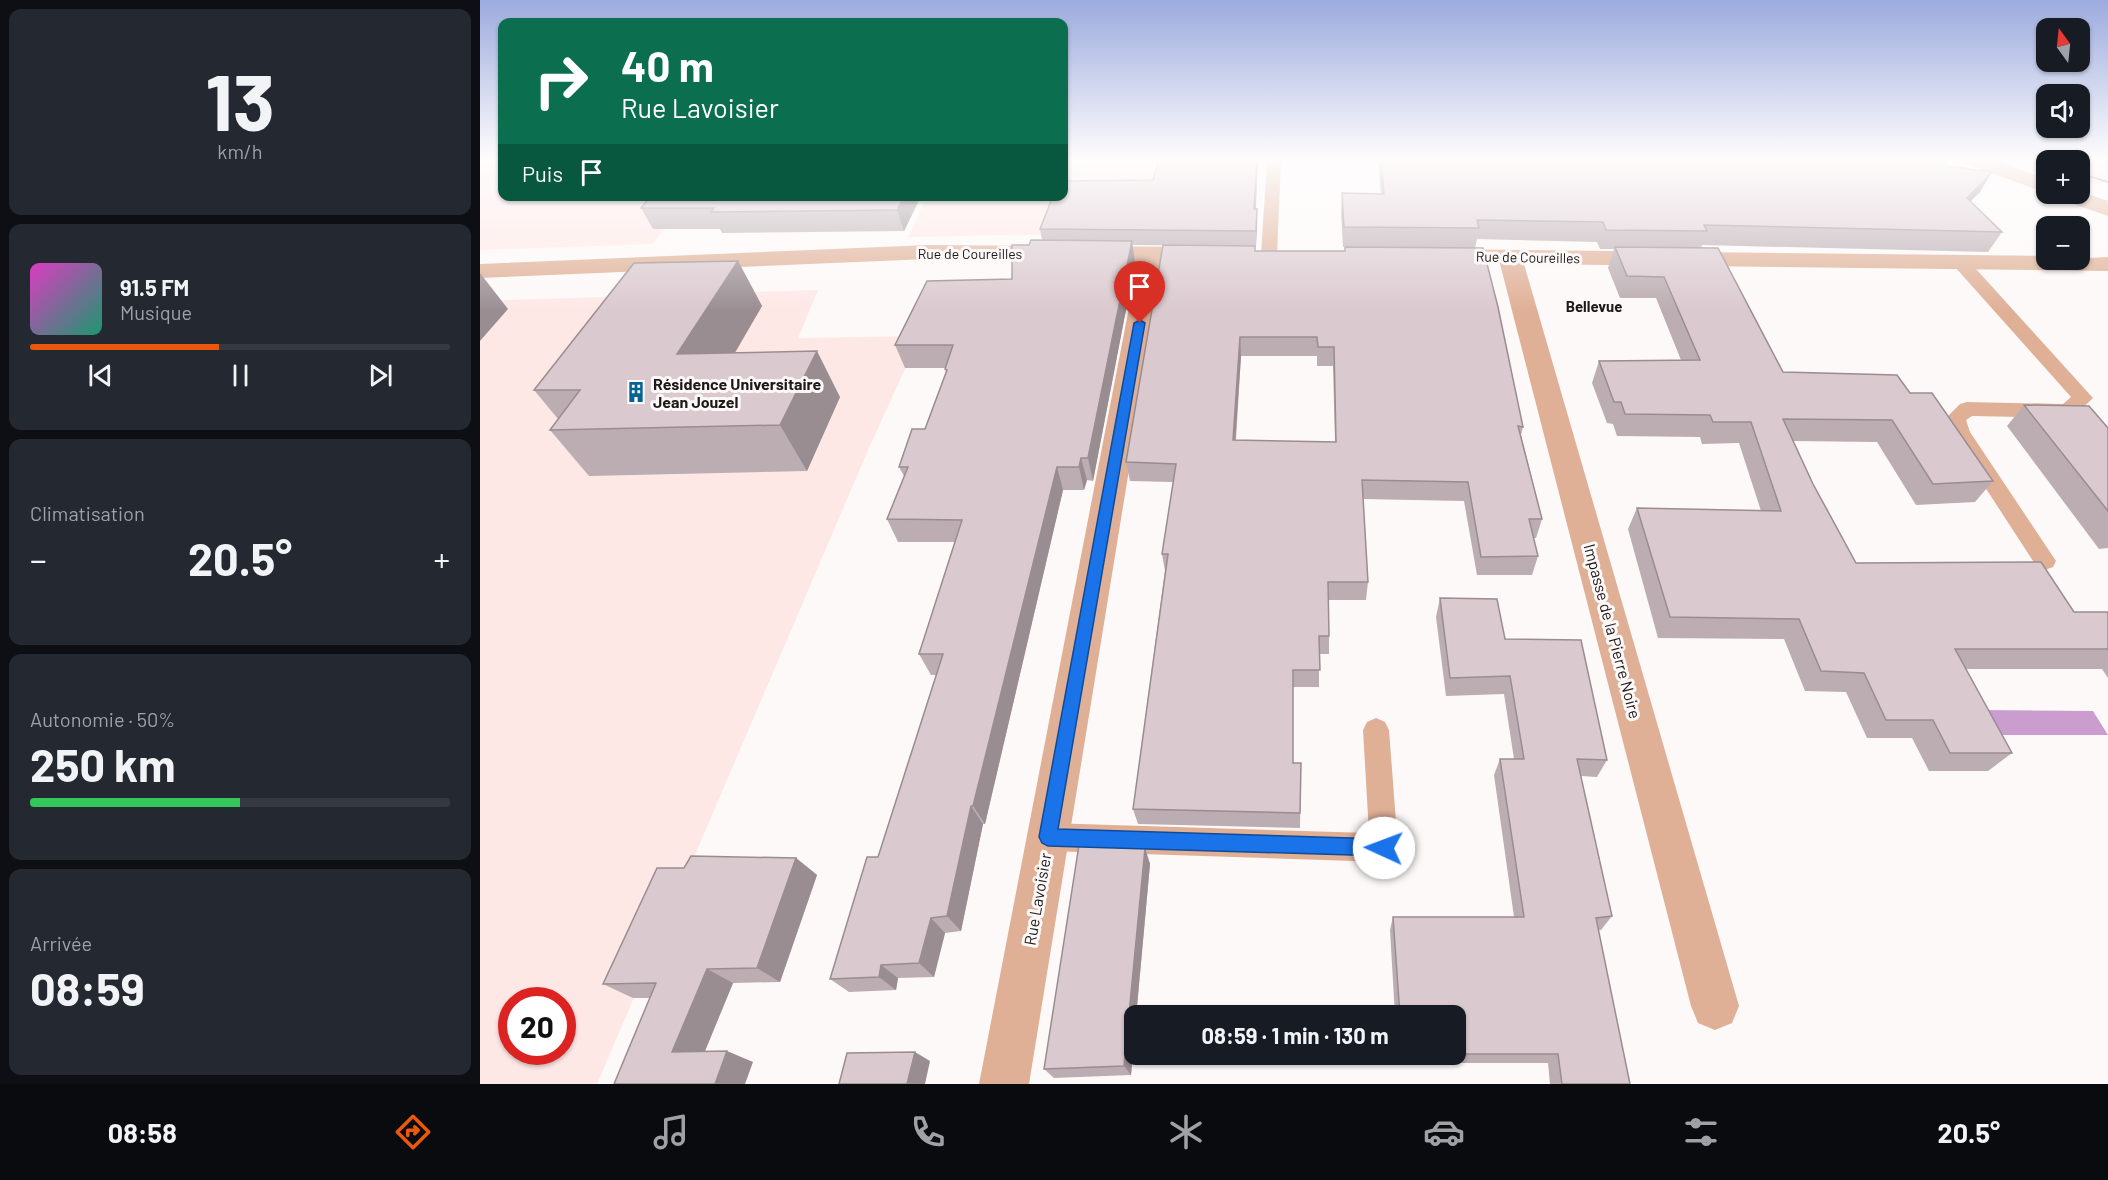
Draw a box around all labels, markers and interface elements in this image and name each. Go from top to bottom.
north arrow [2036,18,2090,72]
map controls [2036,18,2090,270]
text: 40 m [621,40,714,90]
icon: right [522,42,600,120]
text: 13 [205,53,275,147]
button: sound [2036,84,2090,138]
text: Rue Lavoisier [621,91,779,123]
text: km/h [217,139,263,163]
button: + [2036,150,2090,204]
icon: arrive [575,156,608,189]
text: Puis [522,160,563,186]
button: − [2036,216,2090,270]
street label: Rue de Coureilles [918,245,1022,262]
street label: Rue de Coureilles [1476,248,1581,266]
pin [1114,261,1165,323]
icon: arrive [1123,270,1156,303]
text: 91.5 FM [120,274,189,300]
district label: Bellevue [1566,297,1622,315]
text: Musique [120,300,192,324]
icon: previous [84,359,117,392]
icon: pause [224,359,257,392]
icon: next [364,359,397,392]
place label: Résidence Universitaire Jean Jouzel [653,374,821,411]
building icon: Résidence Universitaire Jean Jouzel [624,380,648,404]
text: Climatisation [30,501,145,525]
text: 20.5° [188,531,292,585]
text: − [30,539,47,579]
text: + [434,539,450,579]
street label: Impasse de la Pierre Noire [1581,542,1645,720]
text: Autonomie · 50% [30,707,175,731]
text: 250 km [30,737,176,791]
position arrow [1352,816,1416,880]
street label: Rue Lavoisier [1020,851,1055,947]
text: Arrivée [30,931,92,955]
text: 08:59 [30,961,145,1015]
speed limit sign: 20 [498,987,576,1065]
text: 08:59 · 1 min · 130 m [1201,1022,1389,1048]
icon: directions [392,1111,434,1153]
icon: music [650,1111,692,1153]
icon: phone [907,1111,949,1153]
icon: climate [1165,1111,1207,1153]
icon: car [1423,1111,1465,1153]
icon: filters [1680,1111,1722,1153]
text: 08:58 [108,1116,177,1148]
text: 20.5° [1938,1116,2000,1148]

